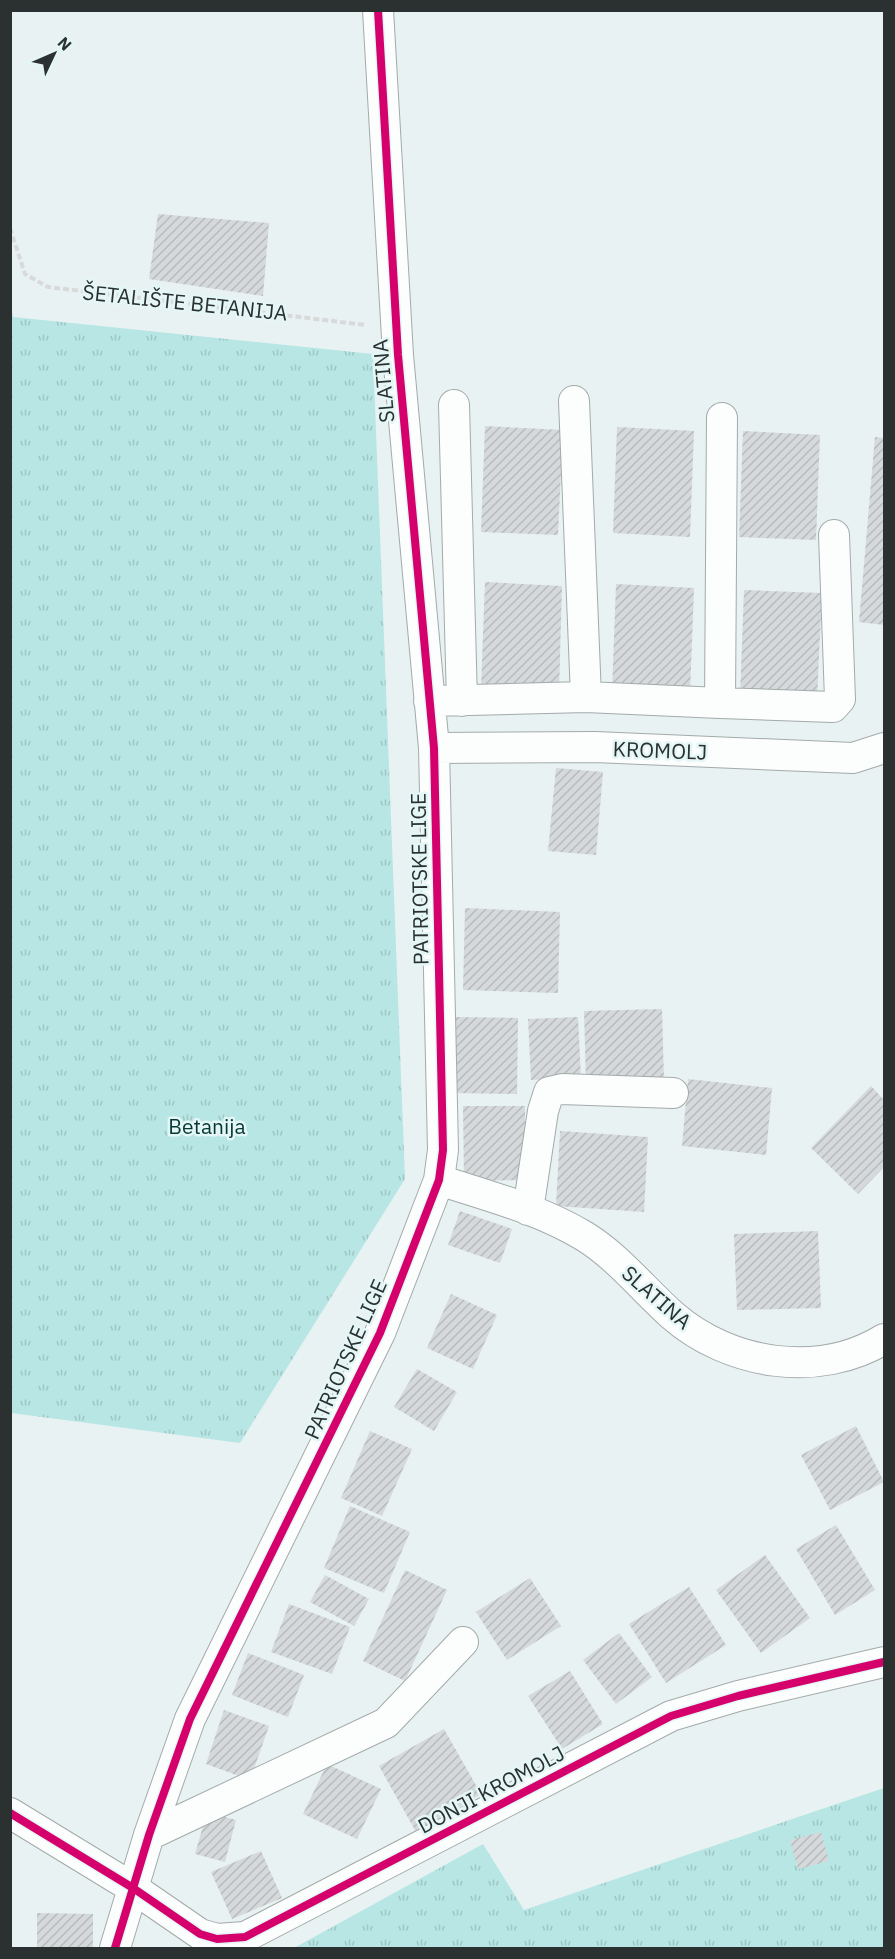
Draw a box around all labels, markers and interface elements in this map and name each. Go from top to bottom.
north arrow [24,24,84,84]
text: N [54,32,76,55]
street label: ŠETALIŠTE BETANIJA [81,277,289,327]
street label: SLATINA [365,338,401,424]
street label: KROMOLJ [612,734,708,766]
street label: PATRIOTSKE LIGE [403,793,435,965]
park label: Betanija [168,1112,246,1140]
street label: SLATINA [616,1259,698,1335]
street label: PATRIOTSKE LIGE [297,1275,393,1443]
street label: DONJI KROMOLJ [413,1739,569,1839]

